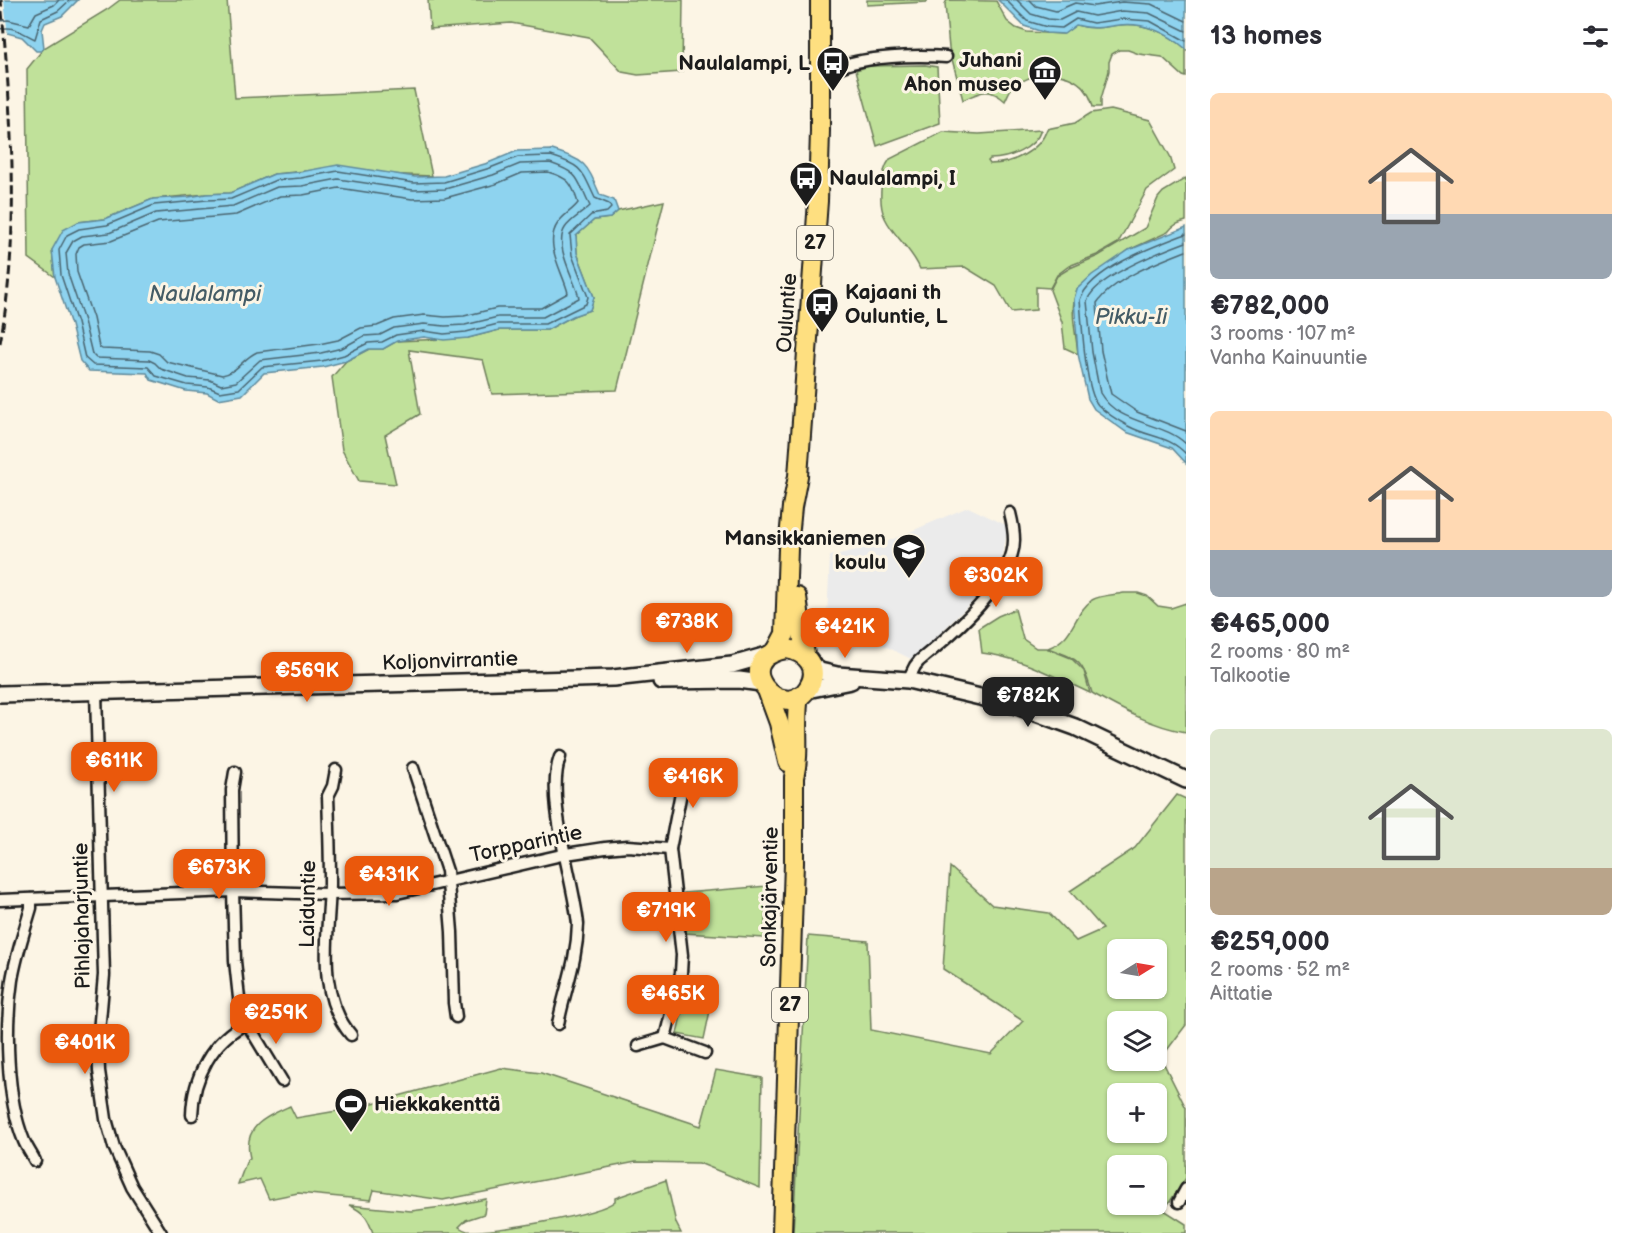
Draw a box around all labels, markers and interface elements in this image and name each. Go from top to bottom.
icon: filters [1579,20,1612,53]
text: 13 homes [1210,21,1322,52]
bus stop icon: Naulalampi, L [815,45,851,92]
place label: Juhani Ahon museo [903,48,1022,97]
place label: Naulalampi, L [678,51,810,76]
museum icon: Juhani Ahon museo [1027,54,1063,101]
icon: home [1357,132,1465,240]
bus stop icon: Naulalampi, I [788,160,824,207]
place label: Naulalampi, I [829,166,956,191]
road number: 27 [797,226,833,260]
street label: Ouluntie [772,272,802,354]
place label: Kajaani th Ouluntie, L [845,280,948,329]
water label: Naulalampi [149,281,262,308]
bus stop icon: Kajaani th Ouluntie, L [804,286,840,333]
text: €782,000 [1210,291,1330,322]
water label: Pikku-Ii [1095,304,1168,331]
text: 3 rooms · 107 m² [1210,322,1355,346]
text: Vanha Kainuuntie [1210,346,1367,370]
icon: home [1357,450,1465,558]
place label: Mansikkaniemen koulu [724,526,886,575]
school or university icon: Mansikkaniemen koulu [891,532,927,579]
pin: €302K [954,557,1038,608]
text: €302K [964,564,1028,588]
pin: €738K [645,603,729,654]
pin: €421K [803,608,887,659]
text: €465,000 [1210,609,1330,640]
text: €738K [655,610,719,634]
text: €421K [815,615,875,639]
text: 2 rooms · 80 m² [1210,640,1350,664]
street label: Koljonvirrantie [382,646,518,676]
pin: €569K [265,652,349,703]
text: €569K [275,659,339,683]
text: Talkootie [1210,664,1290,688]
pin: €782K [986,677,1070,728]
text: €782K [996,684,1060,708]
pin: €611K [72,742,156,793]
text: €611K [85,749,143,773]
pin: €416K [651,758,735,809]
text: €416K [663,765,723,789]
icon: home [1357,768,1465,876]
street label: Torpparintie [467,820,585,868]
street label: Sonkajärventie [756,826,784,968]
street label: Pihlajaharjuntie [68,843,96,989]
pin: €673K [177,849,261,900]
text: €673K [187,856,251,880]
pin: €431K [347,856,431,907]
street label: Laiduntie [295,860,321,948]
text: €431K [359,863,419,887]
pin: €719K [624,892,708,943]
text: €719K [636,899,696,923]
text: €259,000 [1210,927,1330,958]
north arrow [1107,939,1167,999]
map controls [1107,939,1167,1215]
text: 2 rooms · 52 m² [1210,958,1350,982]
pin: €465K [631,975,715,1026]
text: €465K [641,982,705,1006]
text: Aittatie [1210,982,1273,1006]
road number: 27 [772,988,808,1022]
pin: €259K [234,994,318,1045]
text: €259K [244,1001,308,1025]
button: layers [1107,1011,1167,1071]
pin: €401K [43,1024,127,1075]
text: €401K [54,1031,116,1055]
button: + [1107,1083,1167,1143]
sports icon: Hiekkakenttä [333,1086,369,1133]
place label: Hiekkakenttä [374,1092,501,1117]
button: − [1107,1155,1167,1215]

